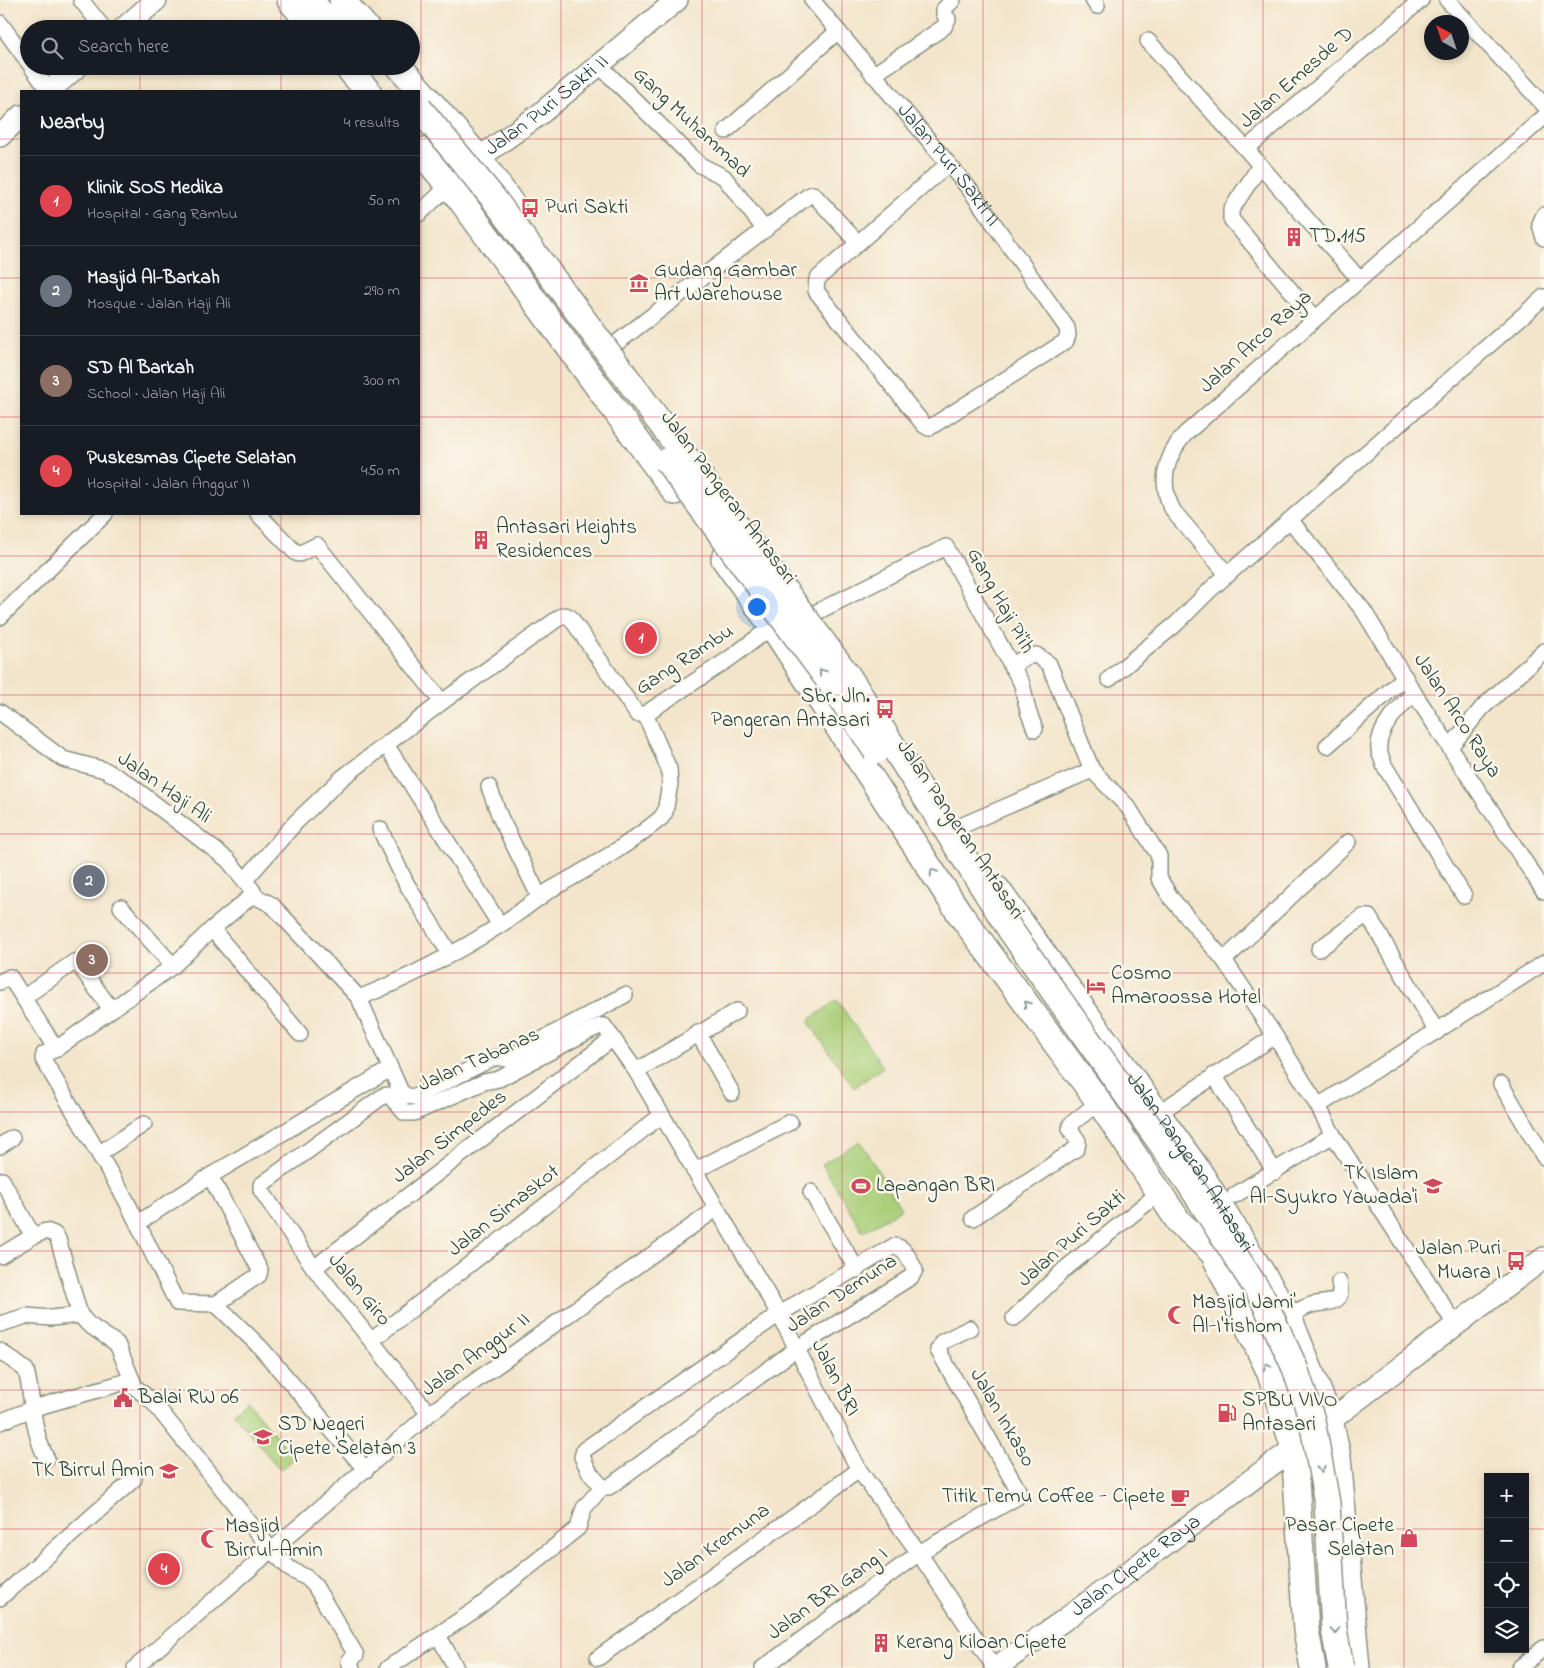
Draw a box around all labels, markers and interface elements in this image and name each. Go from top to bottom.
north arrow [1424,15,1469,60]
search box [20,20,420,75]
street label: Jalan Emesde D [1233,20,1361,136]
icon: search [38,34,66,62]
text: Search here [78,34,169,61]
street label: Jalan Puri Sakti II [479,47,616,164]
street label: Gang Muhammad [624,60,757,187]
street label: Jalan Puri Sakti II [889,97,1007,233]
text: Nearby [40,108,104,138]
text: 4 results [344,111,400,135]
text: Klinik SOS Medika [87,175,223,202]
text: 1 [53,189,59,213]
text: 50 m [368,189,400,213]
place label: Puri Sakti [545,193,628,223]
bus stop icon: Puri Sakti [519,197,541,219]
text: Hospital · Gang Rambu [87,202,238,226]
place label: TD.115 [1309,222,1366,252]
building icon: TD.115 [1283,226,1305,248]
place label: Gudang Gambar Art Warehouse [654,256,798,310]
text: Masjid Al-Barkah [87,265,220,292]
museum icon: Gudang Gambar Art Warehouse [628,272,650,294]
text: 2 [52,279,60,303]
text: 290 m [364,279,400,303]
street label: Jalan Arco Raya [1193,283,1320,402]
text: Mosque · Jalan Haji Ali [87,292,231,316]
text: SD Al Barkah [87,355,194,382]
text: 3 [53,369,59,393]
text: 300 m [363,369,400,393]
text: School · Jalan Haji Ali [87,382,225,406]
street label: Jalan Pangeran Antasari [651,405,803,592]
text: Puskesmas Cipete Selatan [87,445,296,472]
text: 4 [53,459,59,483]
text: 450 m [361,459,400,483]
text: Hospital · Jalan Anggur II [87,472,250,496]
place label: Antasari Heights Residences [496,513,637,567]
building icon: Antasari Heights Residences [470,529,492,551]
street label: Gang Haji Pi'ih [957,543,1041,660]
your location [744,594,770,620]
street label: Gang Rambu [630,617,741,705]
pin: 1 [625,619,657,657]
street label: Jalan Arco Raya [1404,648,1509,785]
one-way arrow [819,668,828,677]
place label: Sbr. Jln. Pangeran Antasari [711,682,870,738]
bus stop icon: Sbr. Jln. Pangeran Antasari [874,698,896,720]
street label: Jalan Pangeran Antasari [887,734,1031,927]
street label: Jalan Haji Ali [111,744,217,832]
pin: 2 [73,862,105,900]
one-way arrow [930,868,939,878]
pin: 3 [76,941,108,979]
place label: Cosmo Amaroossa Hotel [1111,959,1261,1013]
hotel icon: Cosmo Amaroossa Hotel [1085,975,1107,997]
one-way arrow [1024,1001,1033,1010]
street label: Jalan Tabanas [413,1020,545,1100]
street label: Jalan Pangeran Antasari [1118,1067,1261,1259]
street label: Jalan Simpedes [386,1083,514,1191]
street label: Jalan Simaskot [442,1158,566,1264]
place label: TK Islam Al-Syukro Yawada'i [1249,1159,1418,1215]
place label: Lapangan BRI [876,1171,995,1203]
sports icon: Lapangan BRI [850,1175,872,1197]
school or university icon: TK Islam Al-Syukro Yawada'i [1422,1175,1444,1197]
street label: Jalan Puri Sakti [1011,1183,1133,1295]
place label: Jalan Puri Muara I [1416,1234,1501,1288]
street label: Jalan Giro [320,1247,398,1333]
street label: Jalan Demuna [781,1247,903,1341]
bus stop icon: Jalan Puri Muara I [1505,1250,1527,1272]
place label: Masjid Jami' Al-I'tishom [1192,1288,1296,1342]
mosque icon: Masjid Jami' Al-I'tishom [1166,1304,1188,1326]
street label: Jalan Anggur II [415,1305,538,1406]
street label: Jalan BRI [803,1334,867,1422]
one-way arrow [1262,1362,1273,1371]
street label: Jalan Inkaso [962,1363,1042,1473]
place label: Balai RW 06 [137,1383,239,1413]
place label: SPBU VIVO Antasari [1242,1386,1338,1440]
public building icon: Balai RW 06 [112,1387,134,1409]
fuel station icon: SPBU VIVO Antasari [1216,1402,1238,1424]
place label: SD Negeri Cipete Selatan 3 [278,1410,416,1464]
school or university icon: SD Negeri Cipete Selatan 3 [252,1426,274,1448]
place label: TK Birrul Amin [32,1456,154,1486]
school or university icon: TK Birrul Amin [158,1460,180,1482]
one-way arrow [1316,1465,1326,1473]
map controls [1484,1473,1529,1653]
button: + [1484,1473,1529,1518]
place label: Titik Temu Coffee - Cipete [942,1482,1166,1512]
cafe icon: Titik Temu Coffee - Cipete [1169,1486,1191,1508]
street label: Jalan Kremuna [655,1496,777,1596]
street label: Jalan Cipete Raya [1065,1507,1208,1625]
place label: Pasar Cipete Selatan [1285,1511,1395,1565]
place label: Masjid Birrul-Amin [224,1512,323,1566]
button: − [1484,1518,1529,1563]
shop icon: Pasar Cipete Selatan [1398,1527,1420,1549]
mosque icon: Masjid Birrul-Amin [199,1528,221,1550]
street label: Jalan BRI Gang I [762,1540,896,1650]
pin: 4 [148,1550,180,1588]
button: locate [1484,1563,1529,1608]
button: layers [1484,1608,1529,1653]
one-way arrow [1329,1627,1340,1635]
place label: Kerang Kiloan Cipete [896,1628,1067,1660]
building icon: Kerang Kiloan Cipete [870,1632,892,1654]

